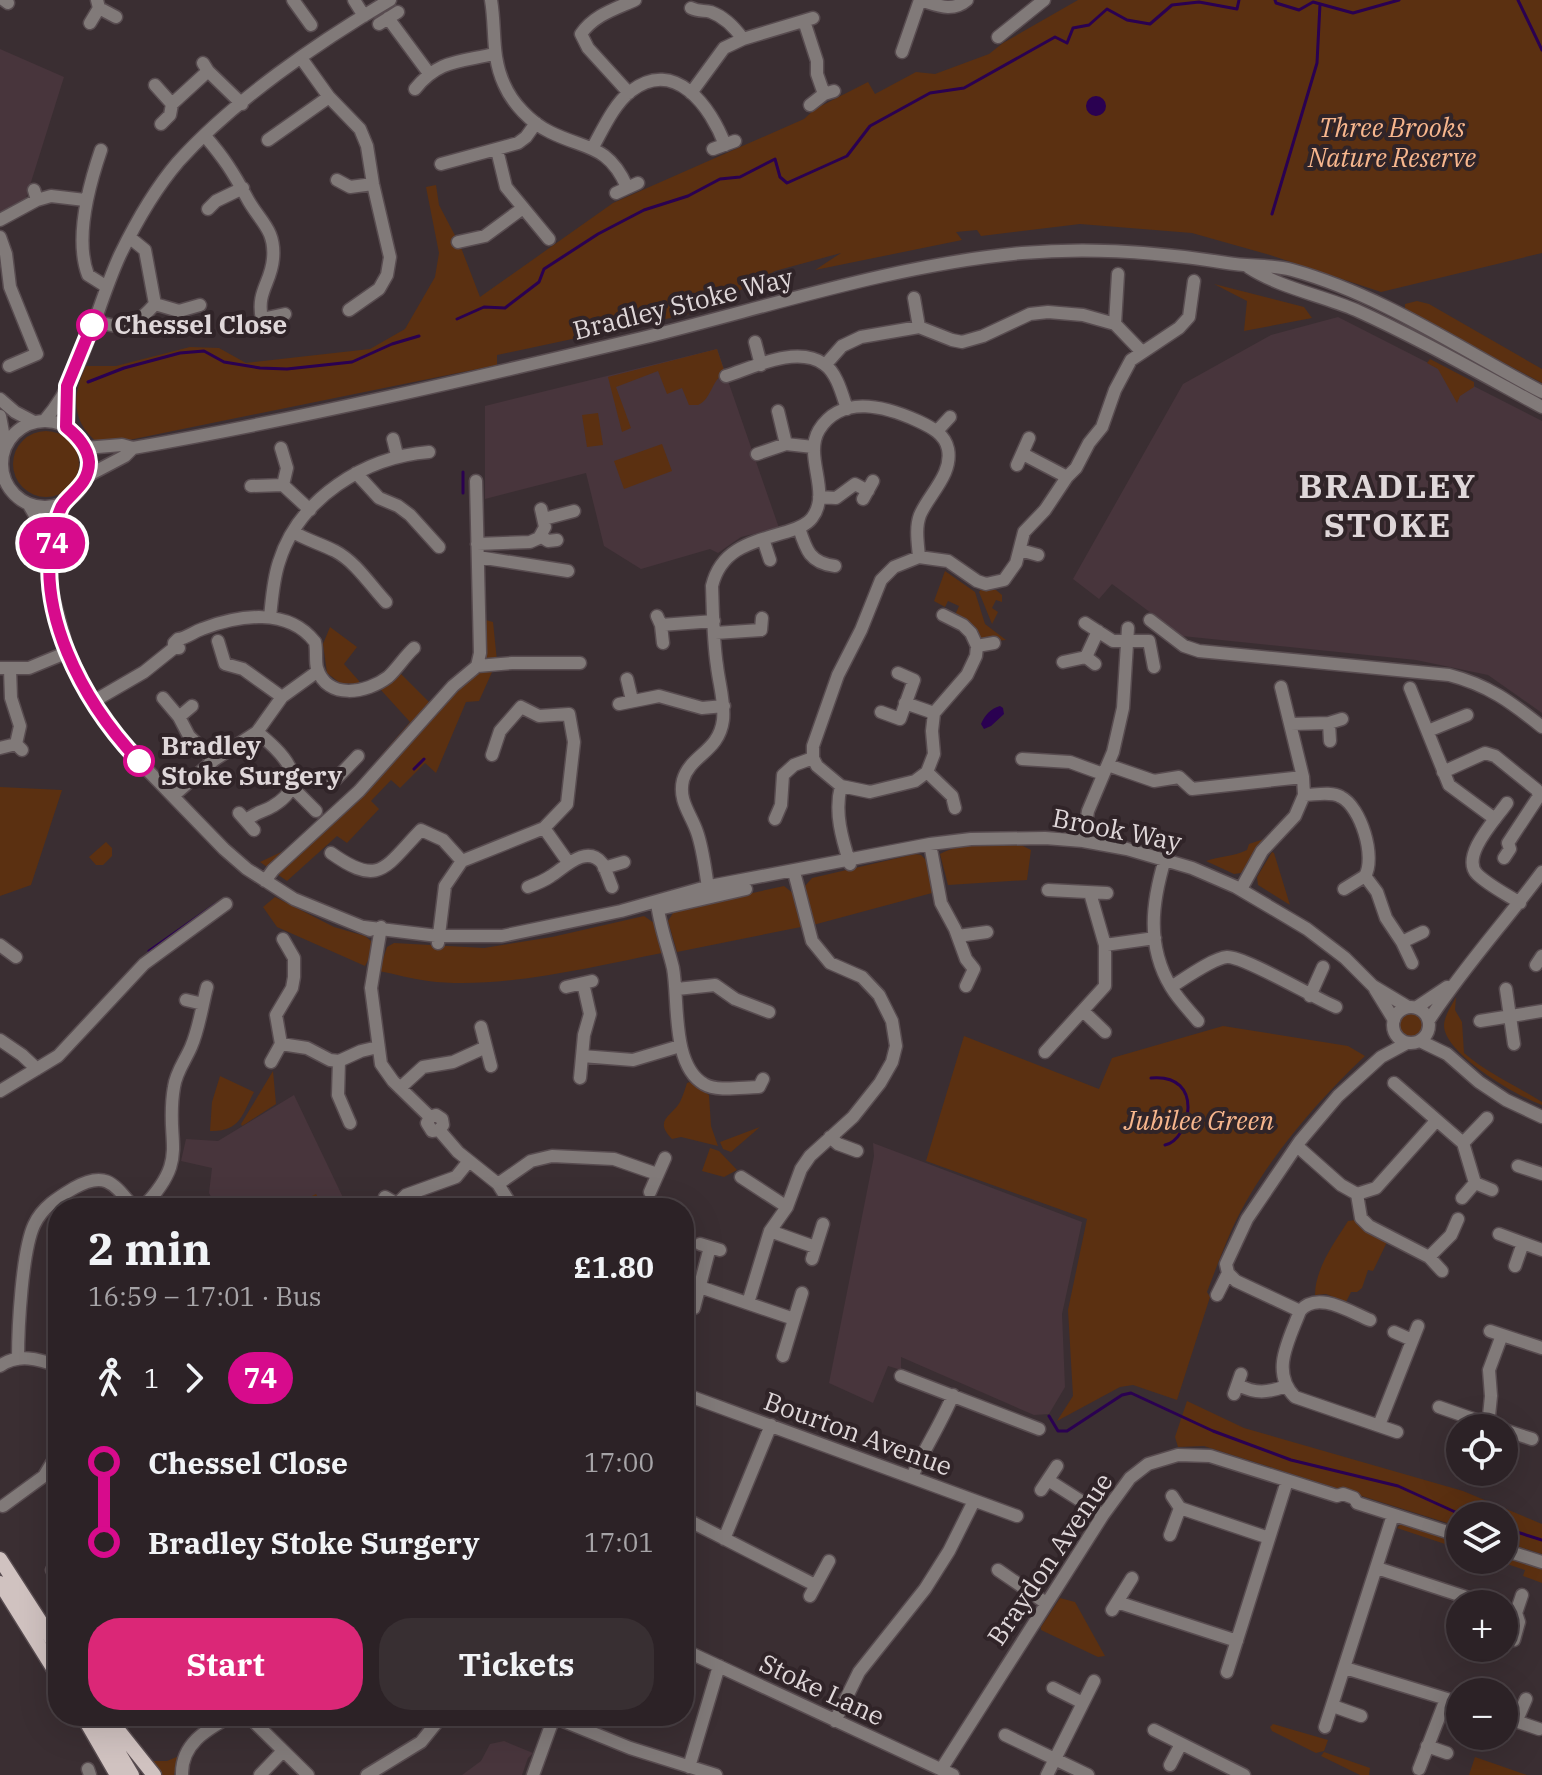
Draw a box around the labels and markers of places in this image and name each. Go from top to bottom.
place label: Chessel Close [114,307,287,341]
marker: Chessel Close [77,310,107,340]
place label: Bradley Stoke Surgery [161,728,342,792]
marker: Bradley Stoke Surgery [124,746,154,776]

